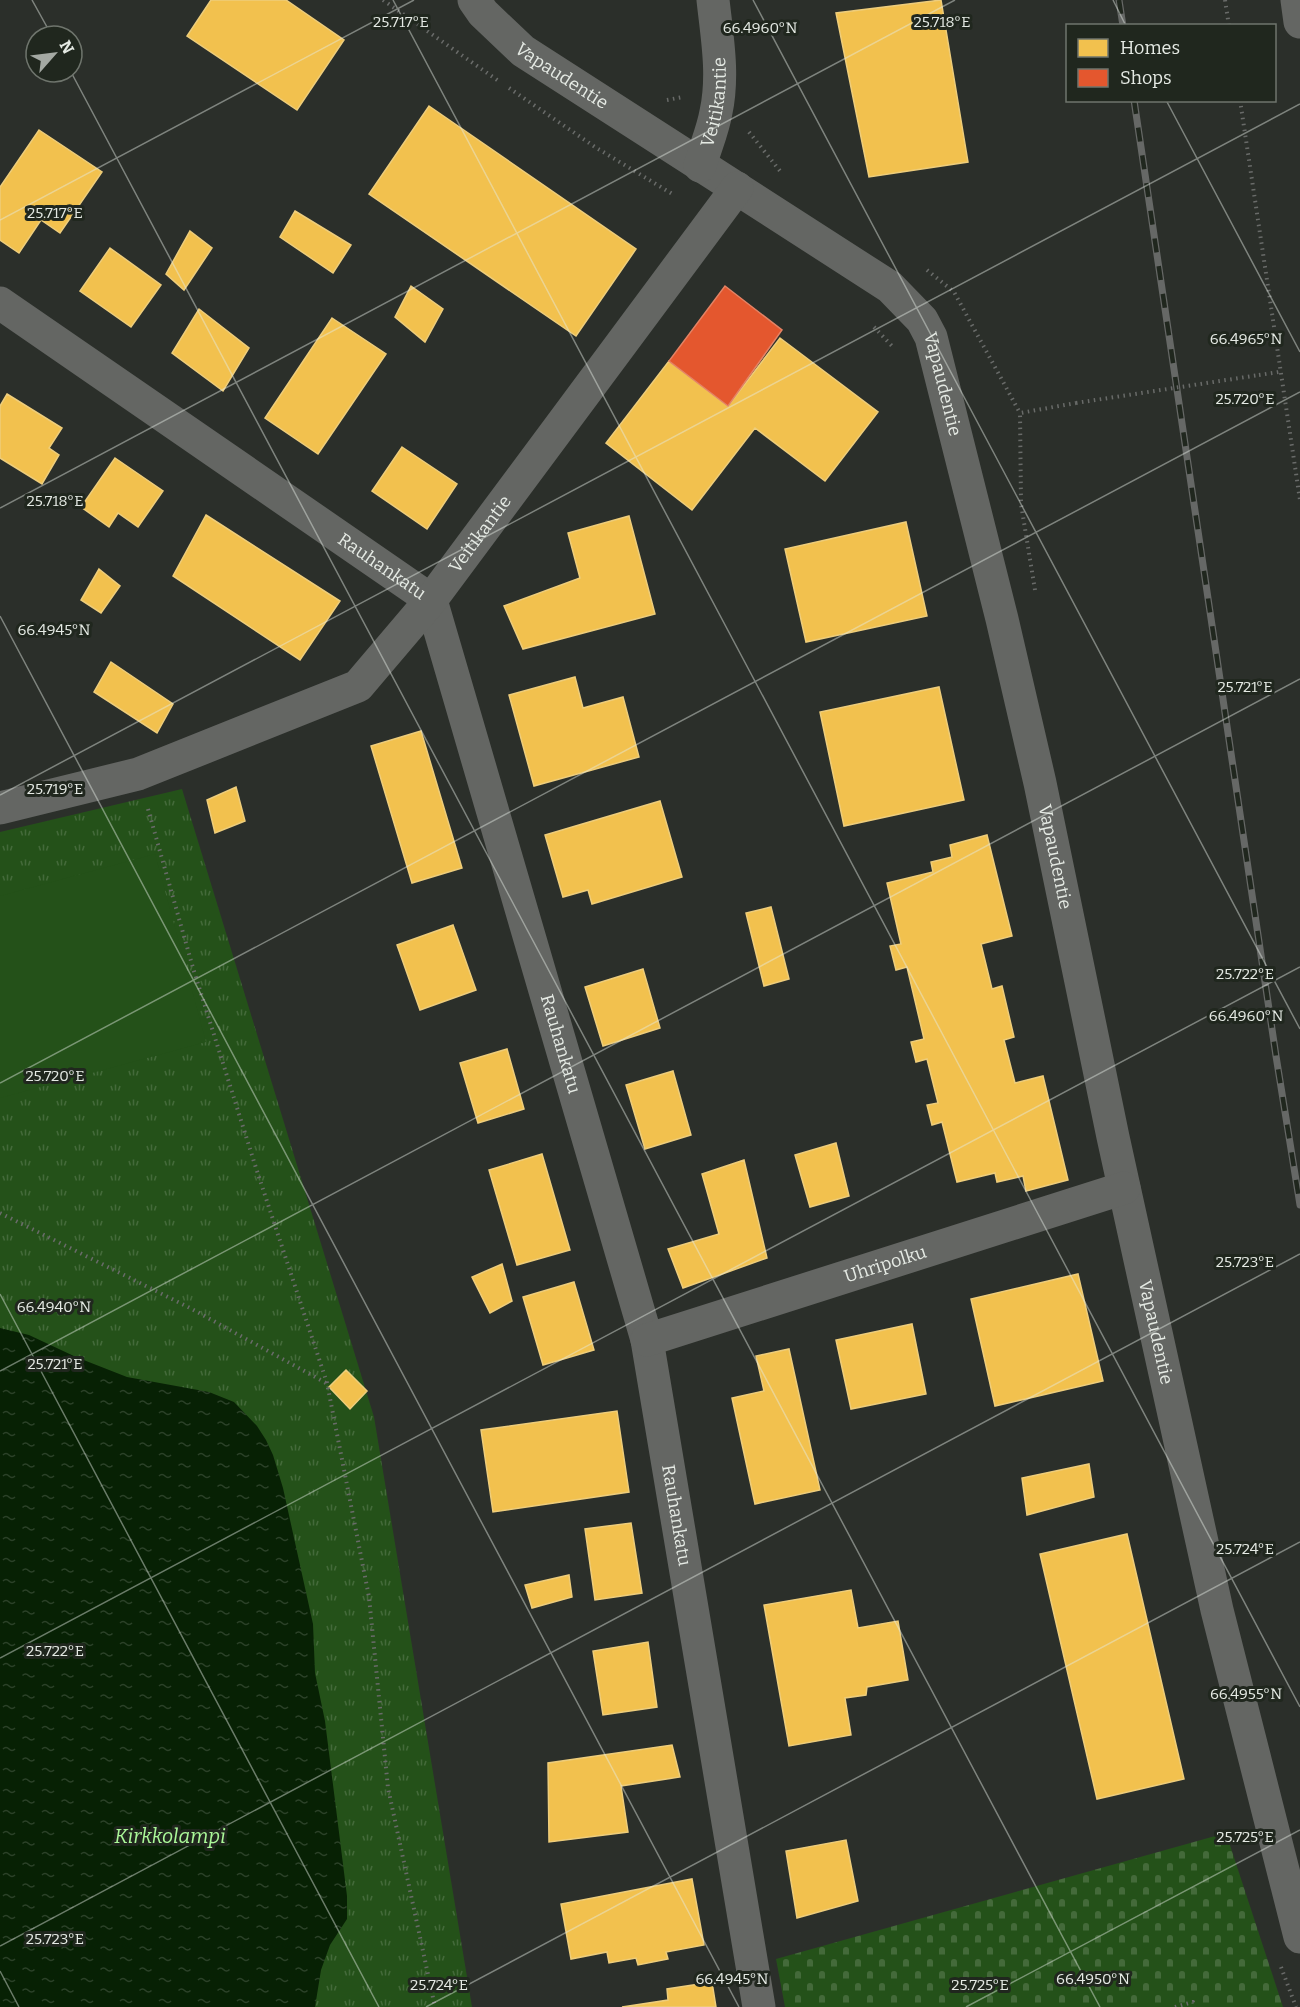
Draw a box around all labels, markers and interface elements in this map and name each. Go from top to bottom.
text: 25.717°E [373,13,429,31]
text: 25.718°E [914,13,970,31]
text: 66.4960°N [723,19,797,37]
north arrow [24,24,84,84]
legend [1066,24,1276,102]
text: N [56,37,78,57]
text: Homes [1120,37,1180,59]
street label: Vapaudentie [510,38,612,114]
street label: Veitikantie [696,57,731,150]
text: Shops [1120,67,1172,89]
text: 25.717°E [27,204,83,222]
street label: Vapaudentie [919,330,966,438]
text: 66.4965°N [1210,330,1282,348]
text: 25.720°E [1215,390,1275,408]
street label: Veitikantie [444,491,516,577]
text: 25.718°E [27,492,83,510]
street label: Rauhankatu [334,528,430,604]
text: 66.4945°N [18,621,91,639]
text: 25.721°E [1217,678,1273,696]
text: 25.719°E [27,780,83,798]
street label: Vapaudentie [1034,803,1077,911]
text: 25.722°E [1216,965,1274,983]
street label: Rauhankatu [536,992,586,1096]
text: 66.4960°N [1209,1007,1283,1025]
text: 25.720°E [25,1067,85,1085]
street label: Uhripolku [841,1241,929,1288]
text: 25.723°E [1216,1253,1274,1271]
street label: Vapaudentie [1134,1278,1178,1387]
text: 66.4940°N [17,1298,91,1316]
text: 25.721°E [27,1355,83,1373]
street label: Rauhankatu [657,1463,696,1568]
text: 25.724°E [1216,1540,1274,1558]
text: 25.722°E [26,1642,84,1660]
text: 66.4955°N [1210,1685,1282,1703]
water label: Kirkkolampi [114,1824,226,1848]
text: 25.725°E [1216,1828,1274,1846]
text: 25.723°E [26,1930,84,1948]
text: 66.4945°N [696,1970,769,1988]
text: 66.4950°N [1056,1970,1130,1988]
text: 25.724°E [410,1976,468,1994]
text: 25.725°E [951,1976,1009,1994]

